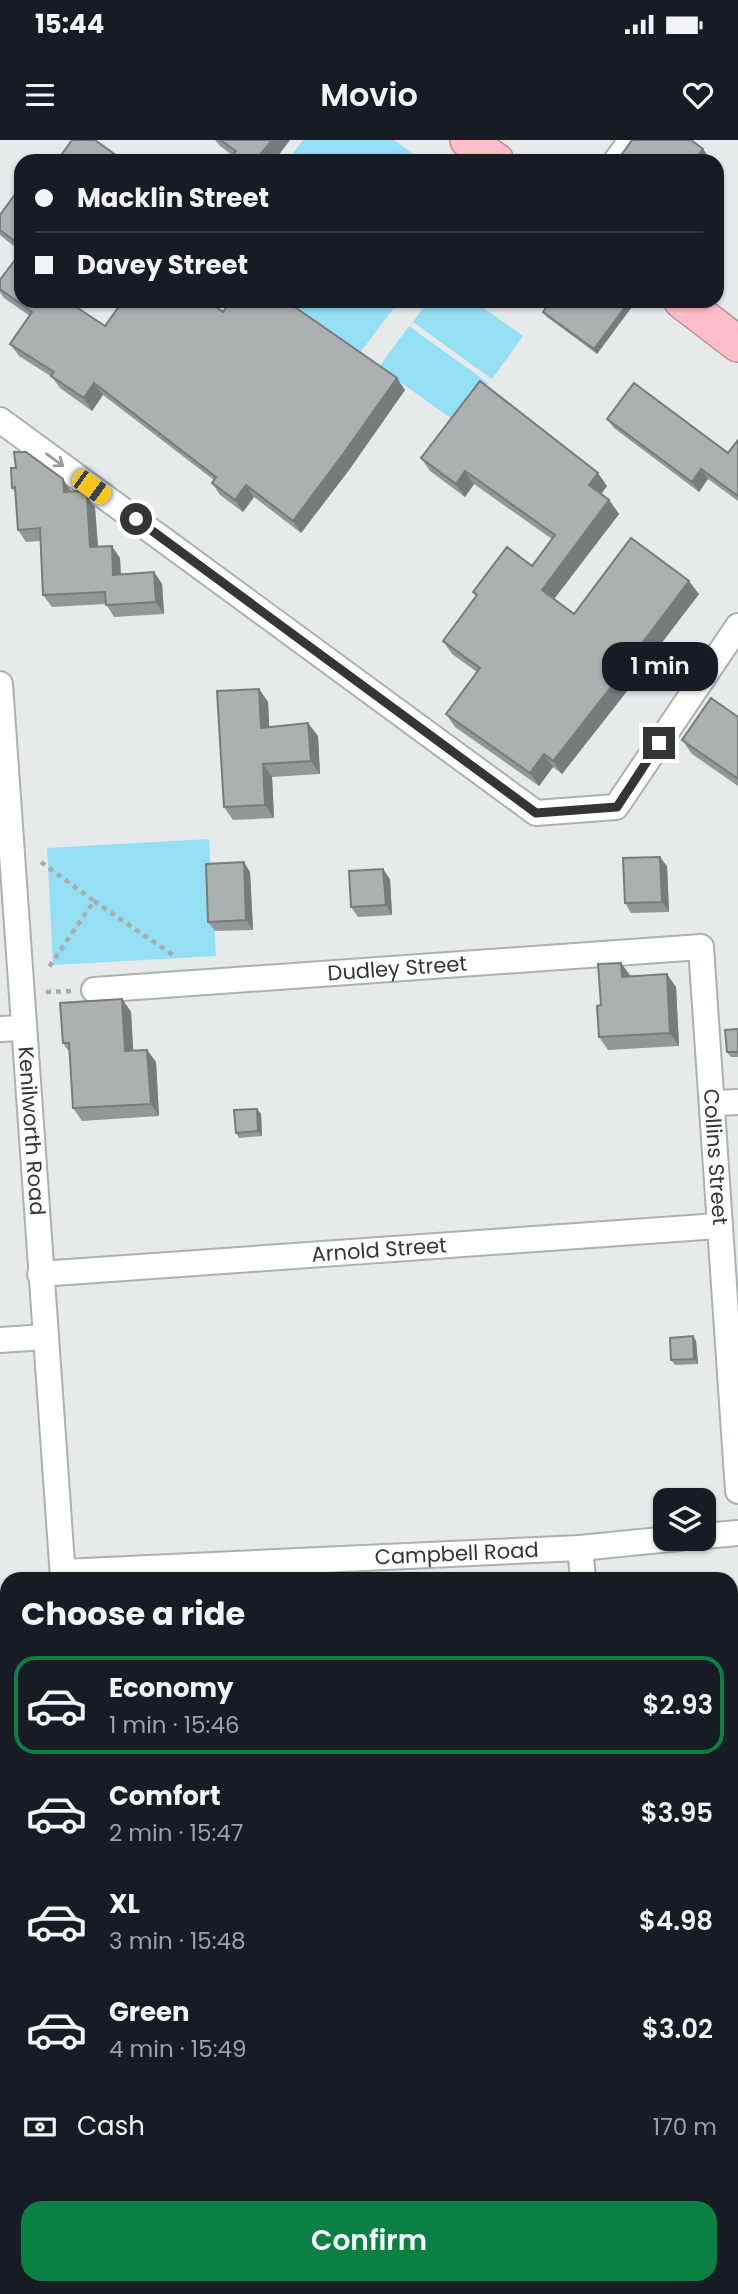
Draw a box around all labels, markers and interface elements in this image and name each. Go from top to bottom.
text: 15:44 [35,6,104,42]
text: Movio [320,72,418,117]
icon: menu [21,76,59,114]
icon: heart [679,76,717,114]
text: Macklin Street [77,180,269,216]
text: Davey Street [77,247,248,283]
one-way arrow [45,453,64,467]
car [68,466,115,508]
route start [120,503,152,535]
callout: 1 min [601,642,717,690]
text: 1 min [630,650,690,682]
route end [643,727,675,759]
street label: Dudley Street [327,949,468,987]
street label: Kenilworth Road [12,1045,52,1216]
street label: Collins Street [697,1088,735,1226]
street label: Arnold Street [311,1230,448,1269]
map controls [653,1488,716,1551]
button: layers [653,1488,716,1551]
street label: Campbell Road [374,1535,539,1572]
text: Choose a ride [21,1591,245,1636]
text: Economy [109,1670,233,1706]
icon: car [25,1674,88,1737]
text: $2.93 [642,1687,713,1723]
text: 1 min · 15:46 [109,1709,240,1741]
text: Comfort [109,1778,221,1814]
icon: car [25,1782,88,1845]
text: $3.95 [641,1795,713,1831]
text: 2 min · 15:47 [109,1817,243,1849]
text: XL [109,1886,140,1922]
icon: car [25,1890,88,1953]
text: $4.98 [639,1903,713,1939]
text: 3 min · 15:48 [109,1925,246,1957]
text: Green [109,1994,190,2030]
icon: car [25,1998,88,2061]
text: $3.02 [642,2011,713,2047]
text: 4 min · 15:49 [109,2033,247,2065]
icon: cash [21,2108,59,2146]
text: Cash [77,2108,145,2144]
text: 170 m [653,2111,717,2143]
button: Confirm [21,2201,717,2281]

